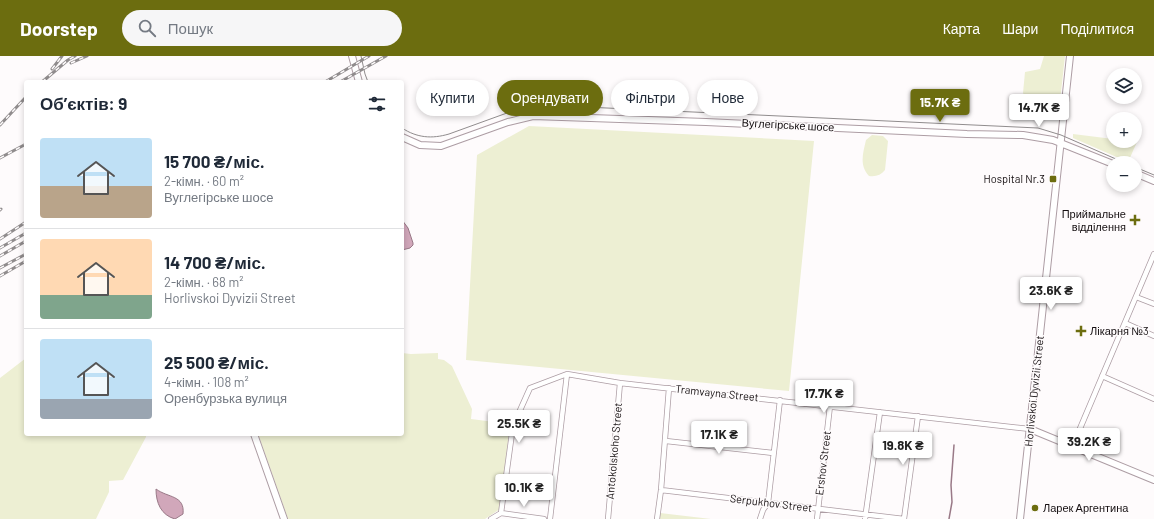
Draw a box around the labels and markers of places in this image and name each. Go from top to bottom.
pin: 15.7K ₴ [903,89,977,123]
pin: 14.7K ₴ [1002,94,1076,128]
place label: Hospital Nr.3 [983,172,1045,185]
marker: Hospital Nr.3 [1048,174,1058,184]
place label: Приймальне відділення [1062,207,1126,233]
marker: Приймальне відділення [1129,214,1141,226]
pin: 23.6K ₴ [1014,277,1088,311]
place label: Лікарня №3 [1090,324,1149,337]
marker: Лікарня №3 [1075,325,1087,337]
pin: 17.7K ₴ [787,380,861,414]
pin: 25.5K ₴ [482,410,556,444]
pin: 17.1K ₴ [682,421,756,455]
pin: 39.2K ₴ [1052,428,1126,462]
pin: 19.8K ₴ [866,432,940,466]
pin: 10.1K ₴ [487,474,561,508]
place label: Ларек Аргентина [1043,501,1129,514]
marker: Ларек Аргентина [1030,503,1040,513]

